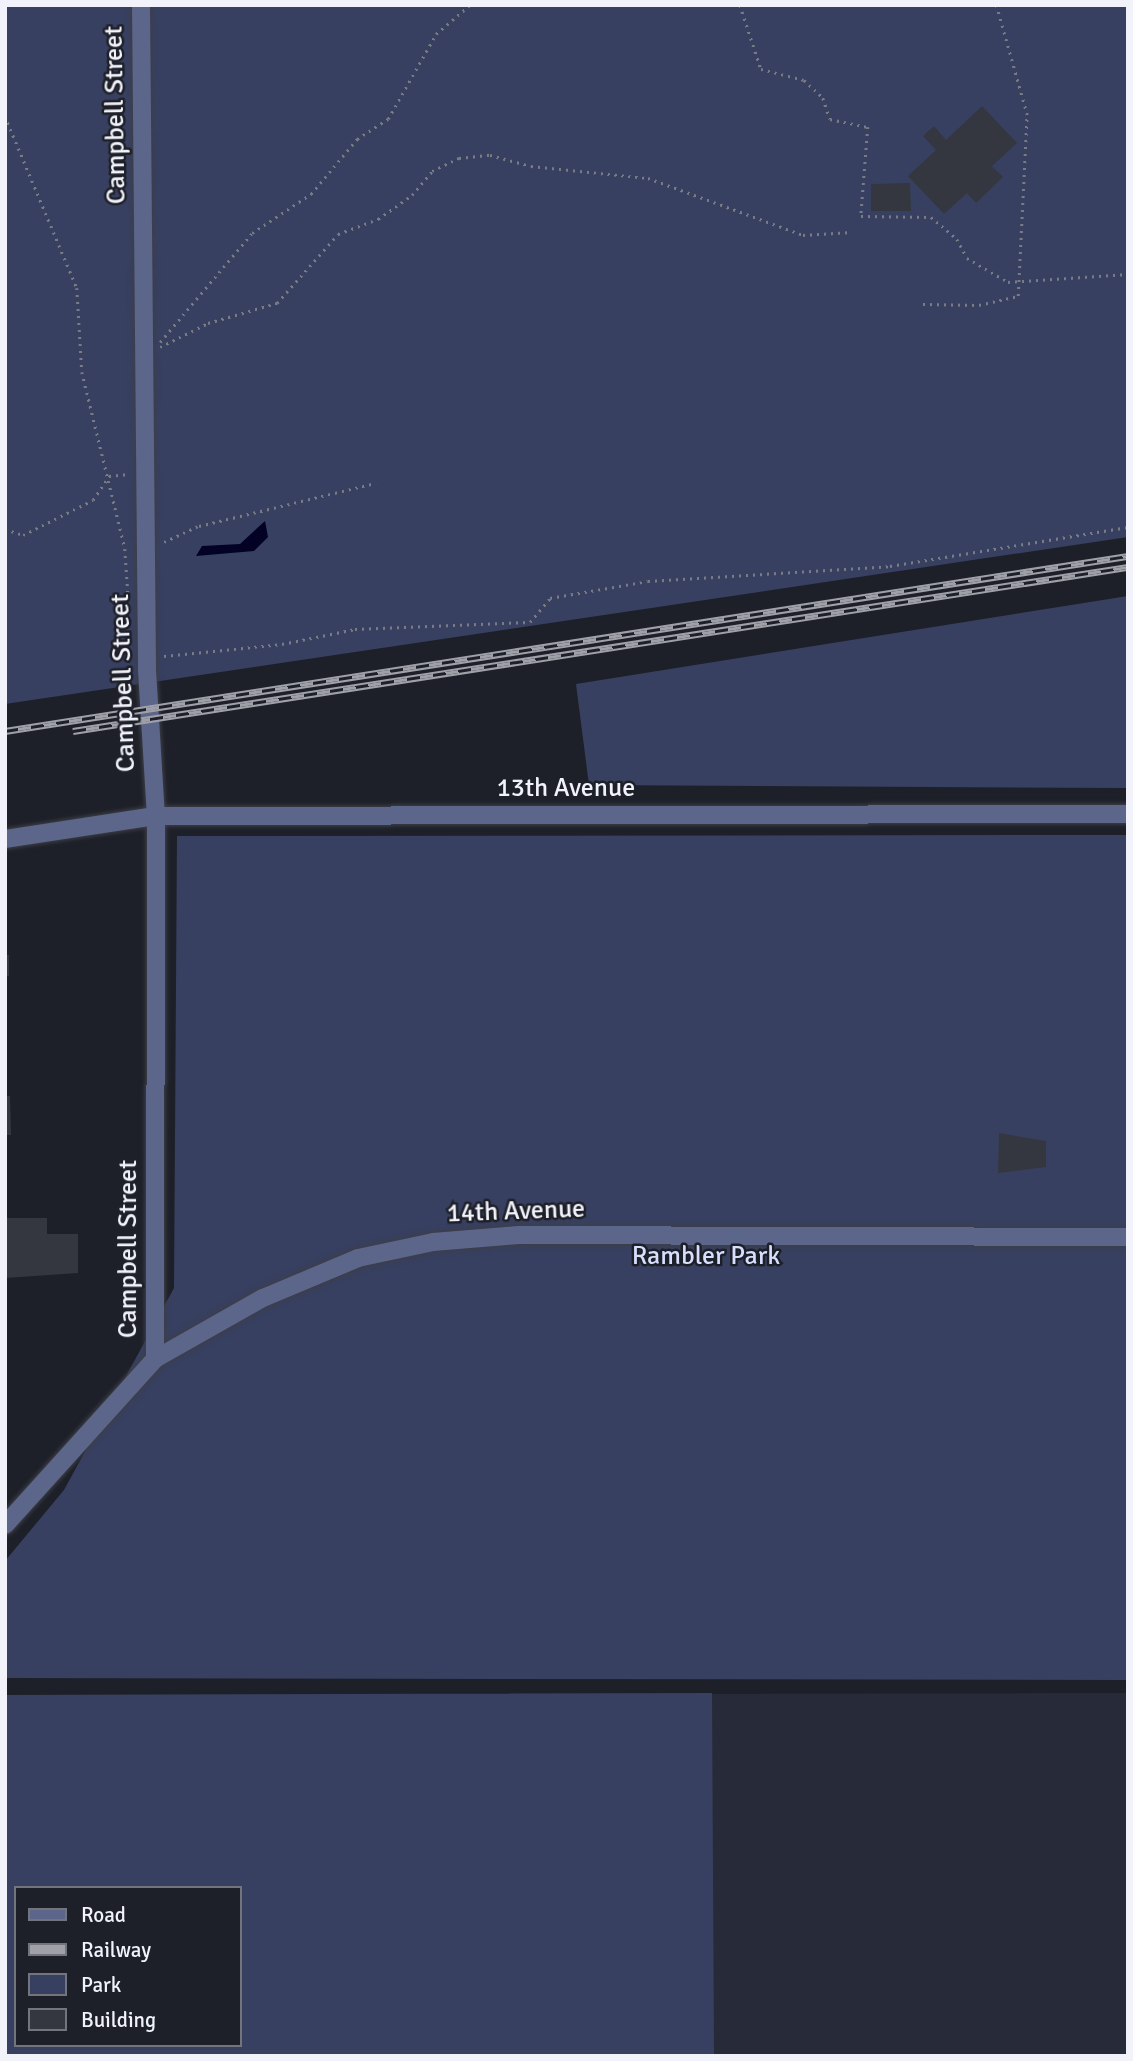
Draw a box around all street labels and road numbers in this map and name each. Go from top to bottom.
street label: Campbell Street [99,26,133,204]
street label: Campbell Street [105,593,143,773]
street label: 13th Avenue [497,773,635,805]
street label: Campbell Street [113,1160,145,1338]
street label: 14th Avenue [446,1194,586,1230]

